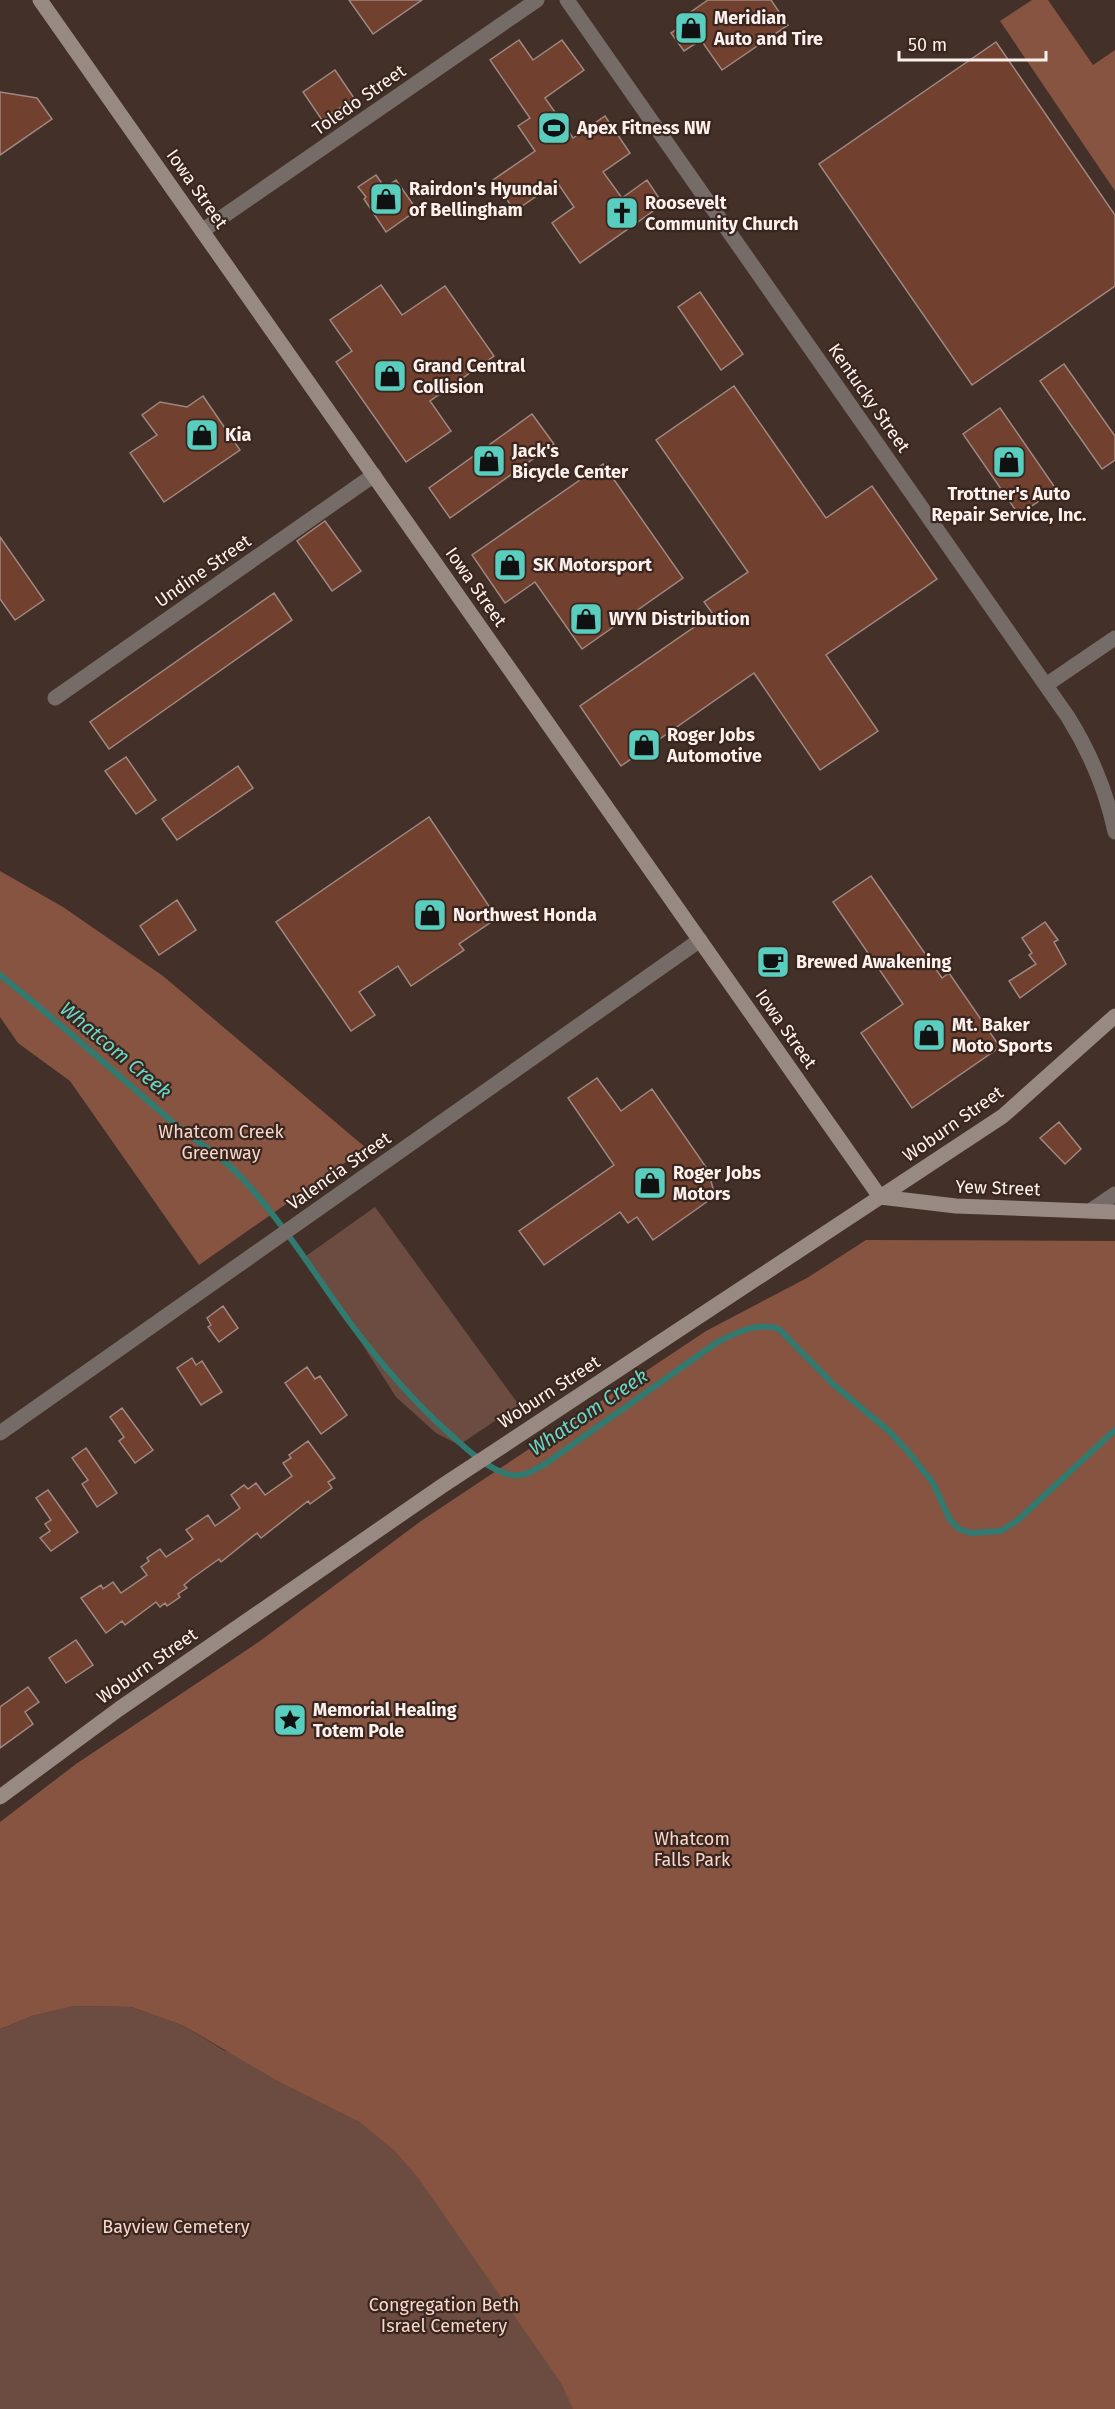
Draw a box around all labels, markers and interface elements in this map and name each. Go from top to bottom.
place label: Meridian Auto and Tire [713,7,823,50]
shop icon: Meridian Auto and Tire [673,10,709,46]
scale bar [899,24,1046,62]
text: 50 m [908,34,947,56]
street label: Toledo Street [308,60,410,140]
sports icon: Apex Fitness NW [536,110,572,146]
place label: Apex Fitness NW [576,117,712,139]
street label: Iowa Street [162,145,233,233]
place label: Rairdon's Hyundai of Bellingham [409,178,558,221]
shop icon: Rairdon's Hyundai of Bellingham [368,181,404,217]
place label: Roosevelt Community Church [645,192,799,235]
church icon: Roosevelt Community Church [604,195,640,231]
street label: Kentucky Street [823,339,915,457]
place label: Grand Central Collision [413,355,526,398]
shop icon: Grand Central Collision [372,358,408,394]
shop icon: Kia [184,417,220,453]
place label: Kia [225,424,251,446]
place label: Jack's Bicycle Center [511,440,629,483]
shop icon: Jack's Bicycle Center [471,443,507,479]
shop icon: Trottner's Auto Repair Service, Inc. [991,444,1027,480]
place label: Trottner's Auto Repair Service, Inc. [932,483,1086,526]
street label: Undine Street [151,530,256,612]
street label: Iowa Street [441,543,512,631]
shop icon: SK Motorsport [492,547,528,583]
place label: SK Motorsport [533,554,653,576]
shop icon: WYN Distribution [568,601,604,637]
place label: WYN Distribution [609,608,750,630]
place label: Roger Jobs Automotive [666,724,762,767]
shop icon: Roger Jobs Automotive [626,727,662,763]
shop icon: Northwest Honda [412,897,448,933]
place label: Northwest Honda [453,904,597,926]
cafe icon: Brewed Awakening [755,944,791,980]
place label: Brewed Awakening [796,951,951,973]
street label: Iowa Street [751,985,822,1073]
water label: Whatcom Creek [55,996,177,1104]
place label: Mt. Baker Moto Sports [952,1014,1053,1057]
shop icon: Mt. Baker Moto Sports [911,1017,947,1053]
street label: Woburn Street [899,1081,1008,1167]
park label: Whatcom Creek Greenway [158,1121,284,1164]
street label: Valencia Street [283,1127,395,1215]
place label: Roger Jobs Motors [673,1162,761,1205]
shop icon: Roger Jobs Motors [632,1165,668,1201]
street label: Yew Street [955,1176,1041,1200]
street label: Woburn Street [494,1351,605,1433]
water label: Whatcom Creek [524,1363,652,1461]
street label: Woburn Street [93,1623,202,1709]
place label: Memorial Healing Totem Pole [313,1699,457,1742]
place icon: Memorial Healing Totem Pole [272,1702,308,1738]
park label: Whatcom Falls Park [654,1828,731,1871]
park label: Bayview Cemetery [102,2216,250,2238]
park label: Congregation Beth Israel Cemetery [369,2294,519,2337]

